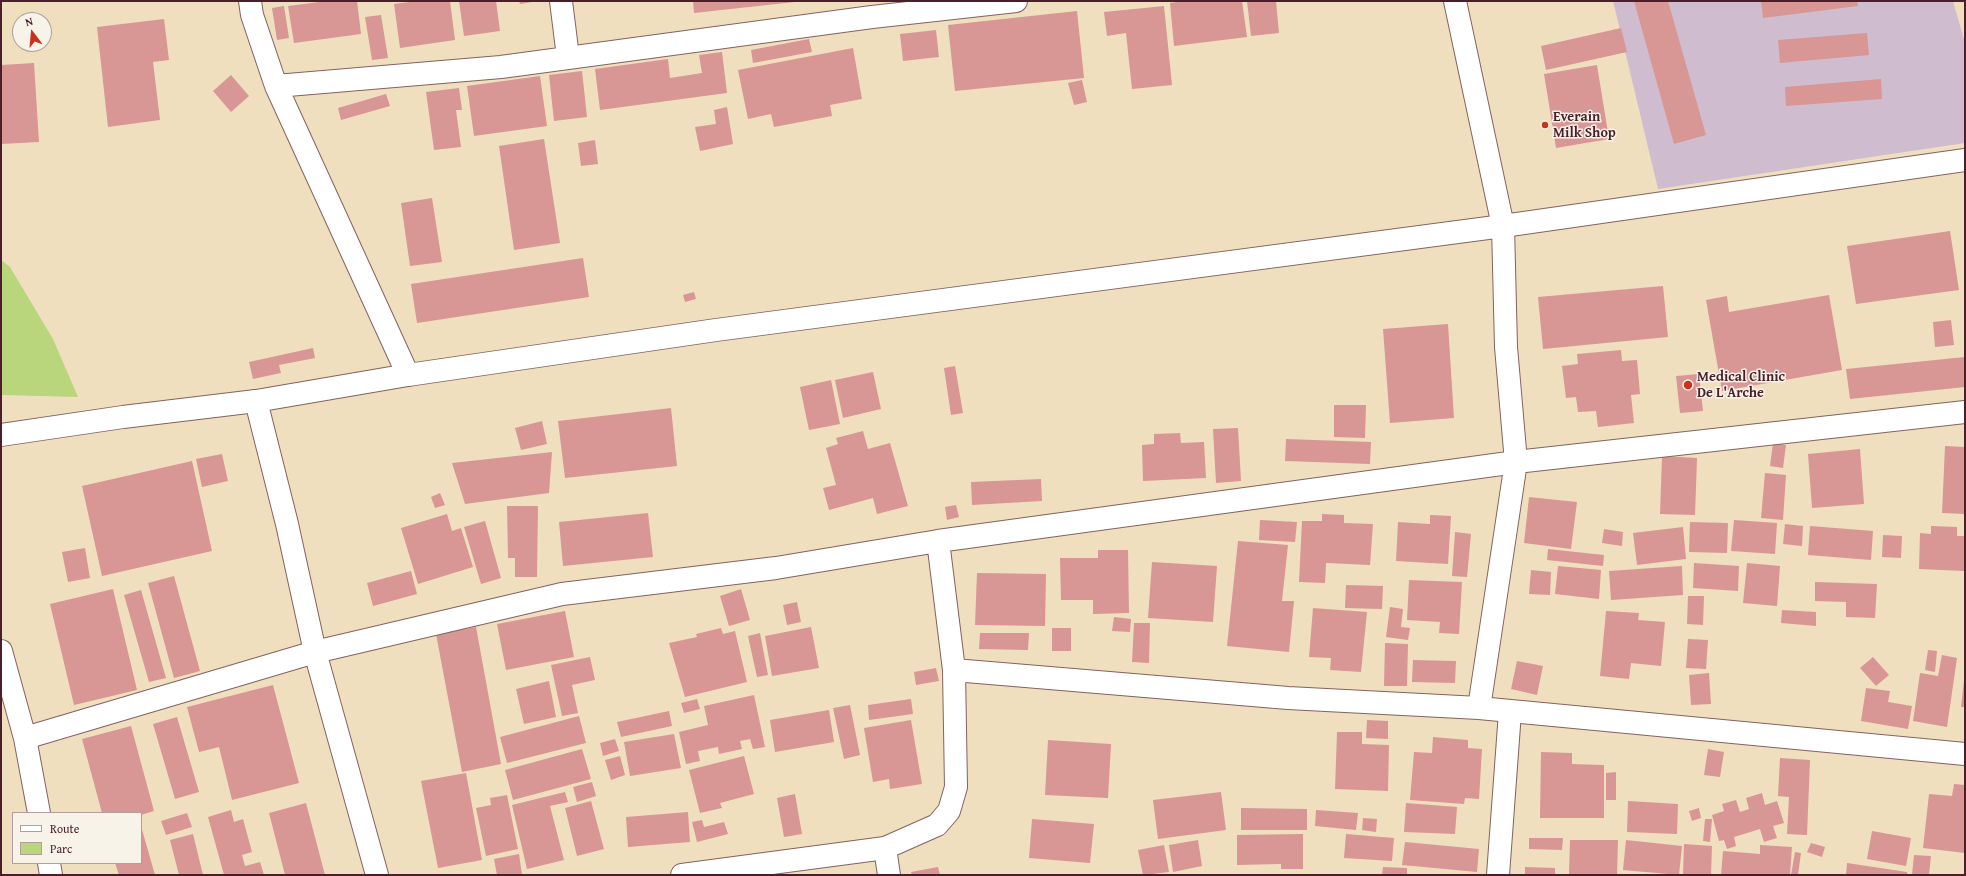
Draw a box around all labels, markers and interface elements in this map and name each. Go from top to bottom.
north arrow [12,12,52,52]
text: N [23,13,35,30]
place label: Everain Milk Shop [1553,109,1616,142]
marker: Everain Milk Shop [1540,120,1550,130]
place label: Medical Clinic De L'Arche [1697,369,1785,402]
marker: Medical Clinic De L'Arche [1682,379,1694,391]
legend [12,812,142,864]
text: Route [50,820,79,837]
text: Parc [50,840,72,857]

